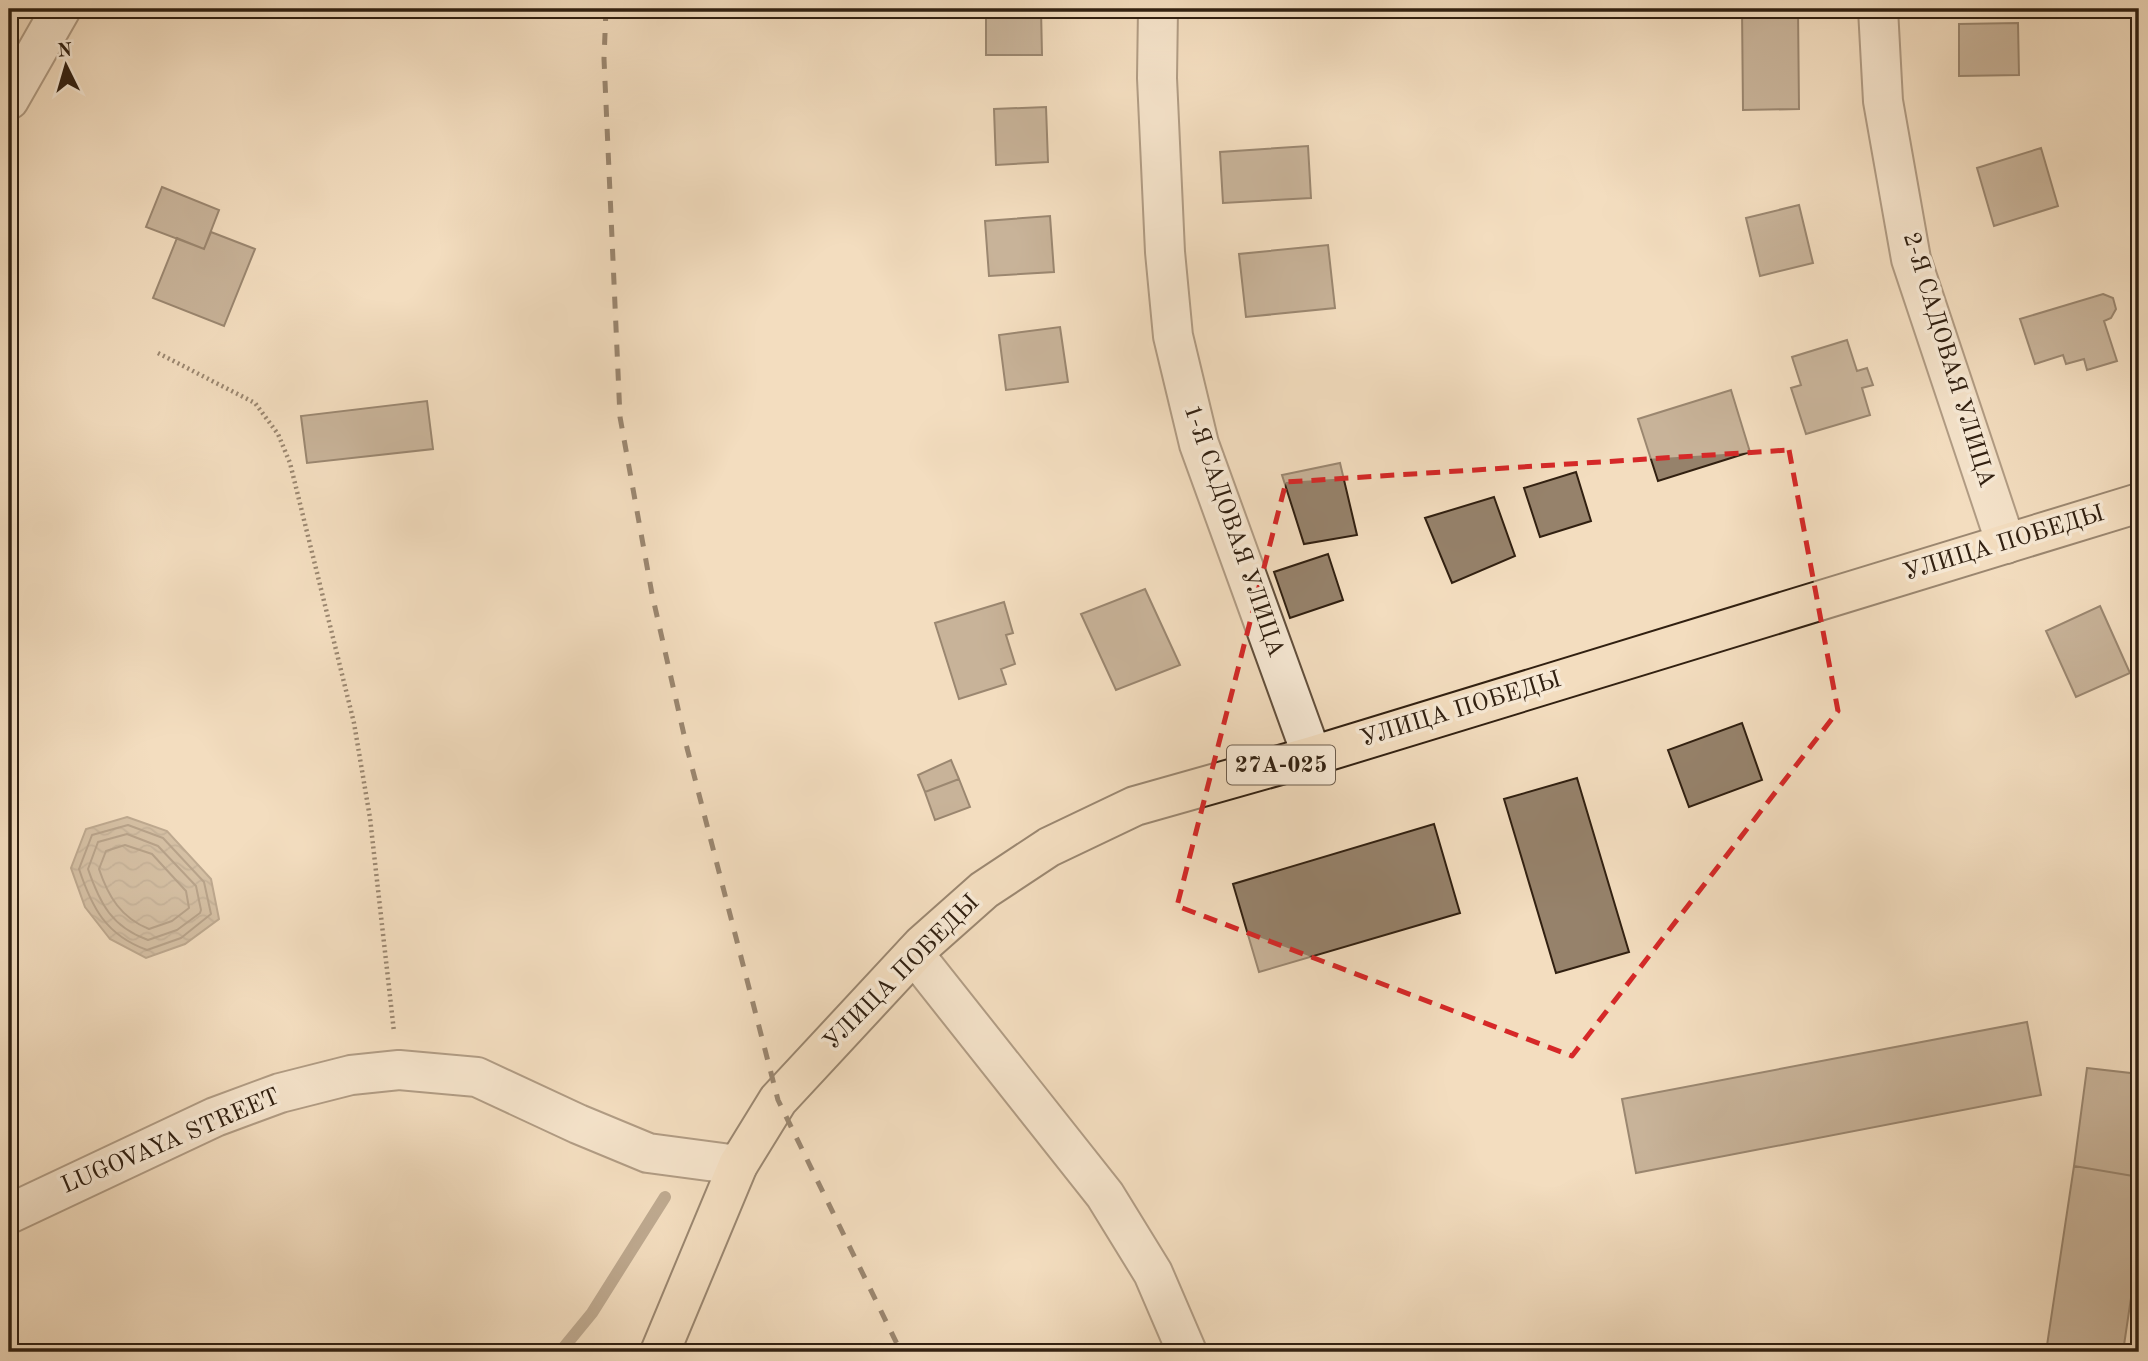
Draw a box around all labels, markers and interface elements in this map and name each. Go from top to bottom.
north arrow [32,32,102,102]
text: N [57,41,73,62]
street label: 2-Я САДОВАЯ УЛИЦА [1898,230,1998,490]
street label: 1-Я САДОВАЯ УЛИЦА [1179,402,1287,660]
street label: УЛИЦА ПОБЕДЫ [1901,502,2107,586]
street label: УЛИЦА ПОБЕДЫ [1358,668,1564,752]
road number: 27А-025 [1227,746,1335,785]
street label: УЛИЦА ПОБЕДЫ [820,891,984,1055]
street label: LUGOVAYA STREET [58,1085,284,1199]

